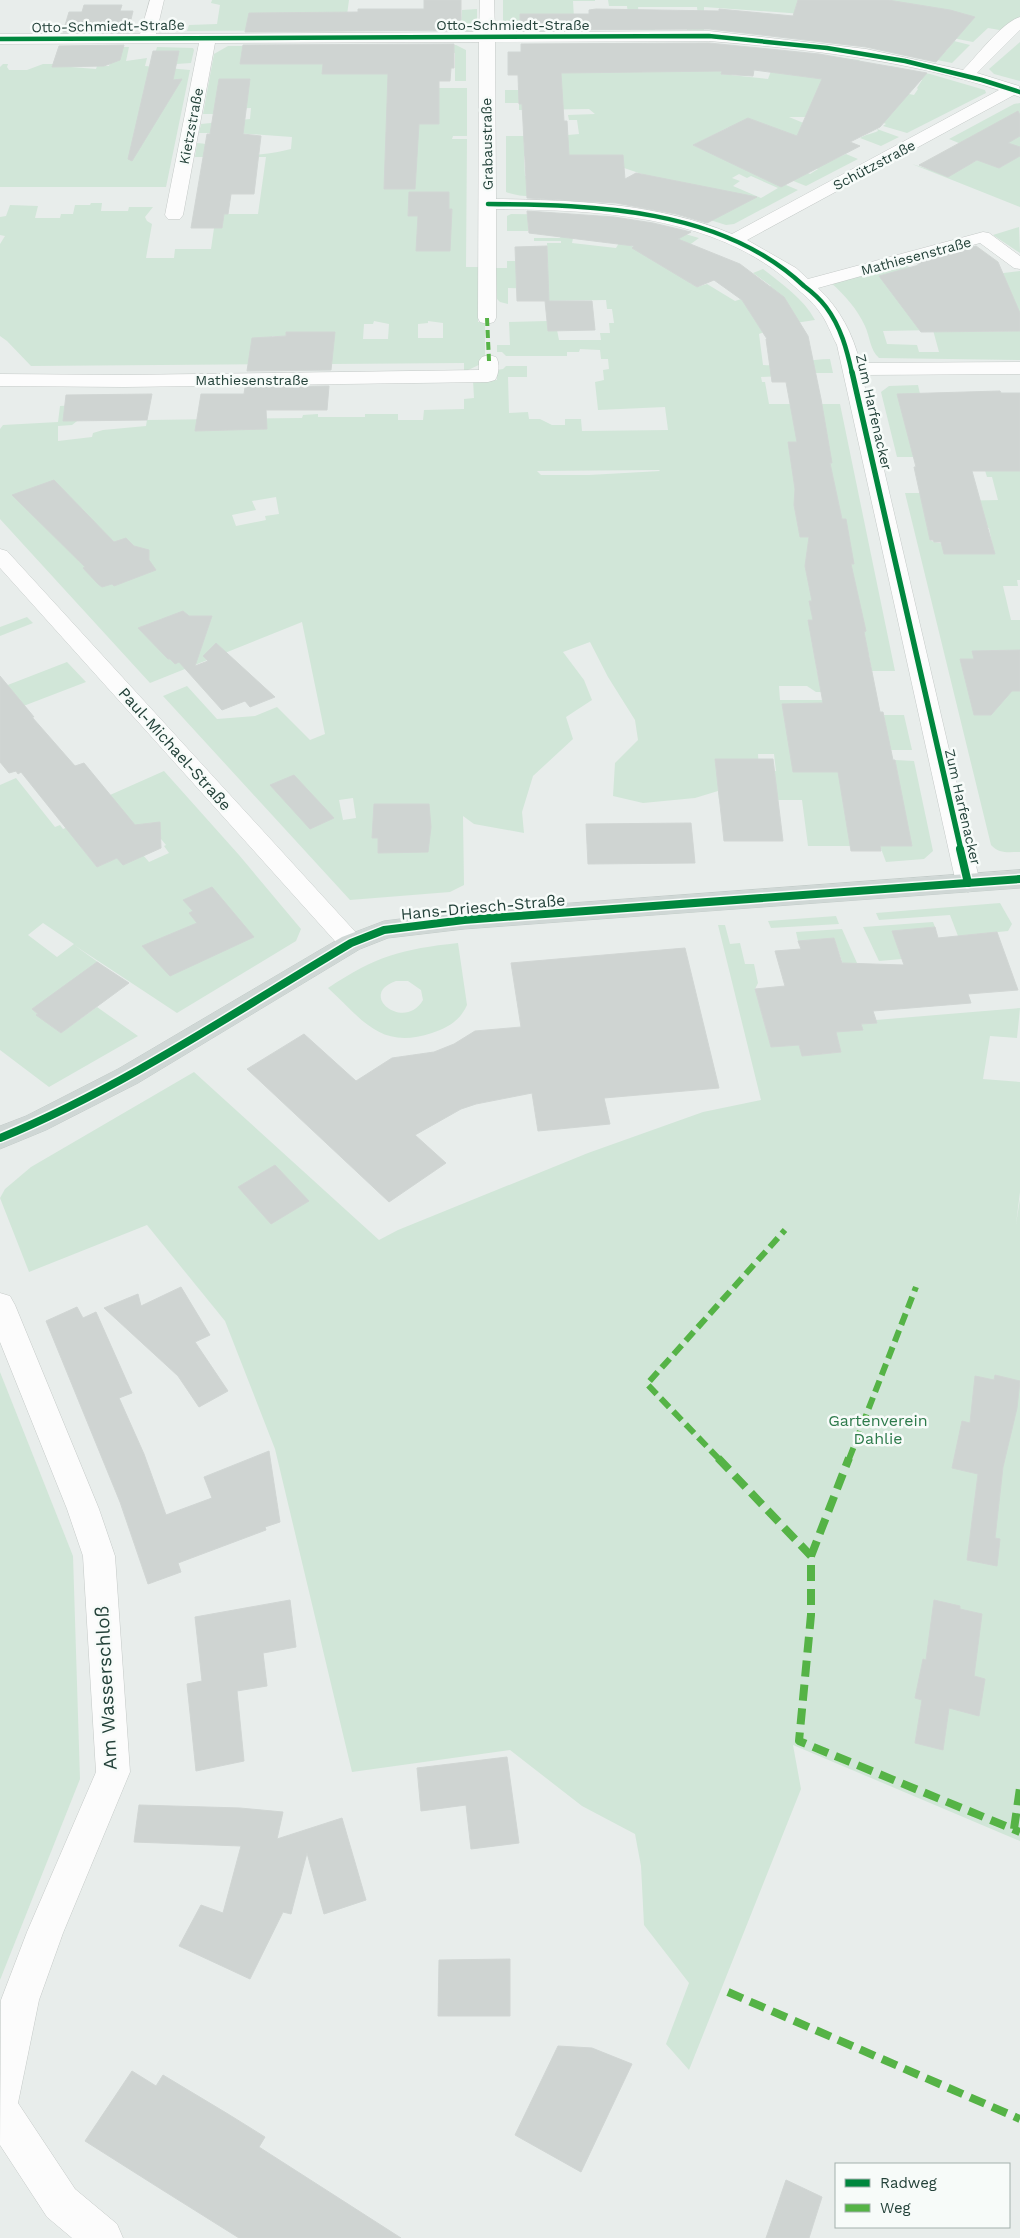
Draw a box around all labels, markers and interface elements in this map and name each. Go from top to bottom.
street label: Otto-Schmiedt-Straße [31,17,185,35]
street label: Otto-Schmiedt-Straße [436,17,590,33]
street label: Kietzstraße [176,86,206,166]
street label: Grabaustraße [478,98,496,190]
street label: Schützstraße [830,137,918,193]
street label: Mathiesenstraße [859,234,973,278]
street label: Zum Harfenacker [853,352,895,472]
street label: Mathiesenstraße [195,372,309,388]
street label: Paul-Michael-Straße [115,683,235,815]
street label: Zum Harfenacker [942,747,984,867]
street label: Hans-Driesch-Straße [400,890,566,924]
park label: Gartenverein Dahlie [828,1411,928,1448]
street label: Am Wasserschloß [90,1605,122,1771]
legend [835,2163,1010,2228]
text: Radweg [880,2174,937,2192]
text: Weg [880,2199,911,2217]

